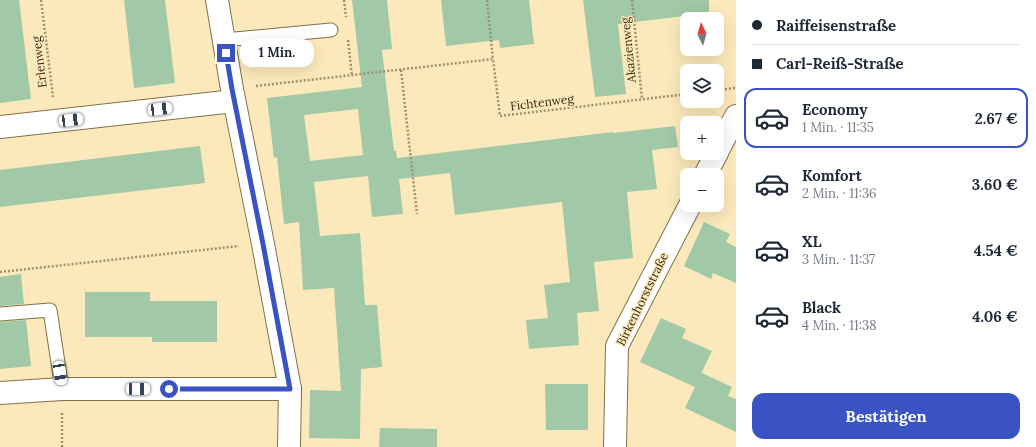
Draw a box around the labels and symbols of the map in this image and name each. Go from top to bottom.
north arrow [680,12,724,56]
street label: Akazienweg [617,16,639,85]
street label: Erlenweg [28,35,50,89]
callout: 1 Min. [240,39,314,67]
route end [217,44,235,62]
street label: Fichtenweg [509,91,575,113]
car [147,102,173,116]
car [58,113,84,127]
street label: Birkenhorststraße [613,250,671,348]
car [52,360,68,386]
route start [160,380,178,398]
car [126,383,150,395]

